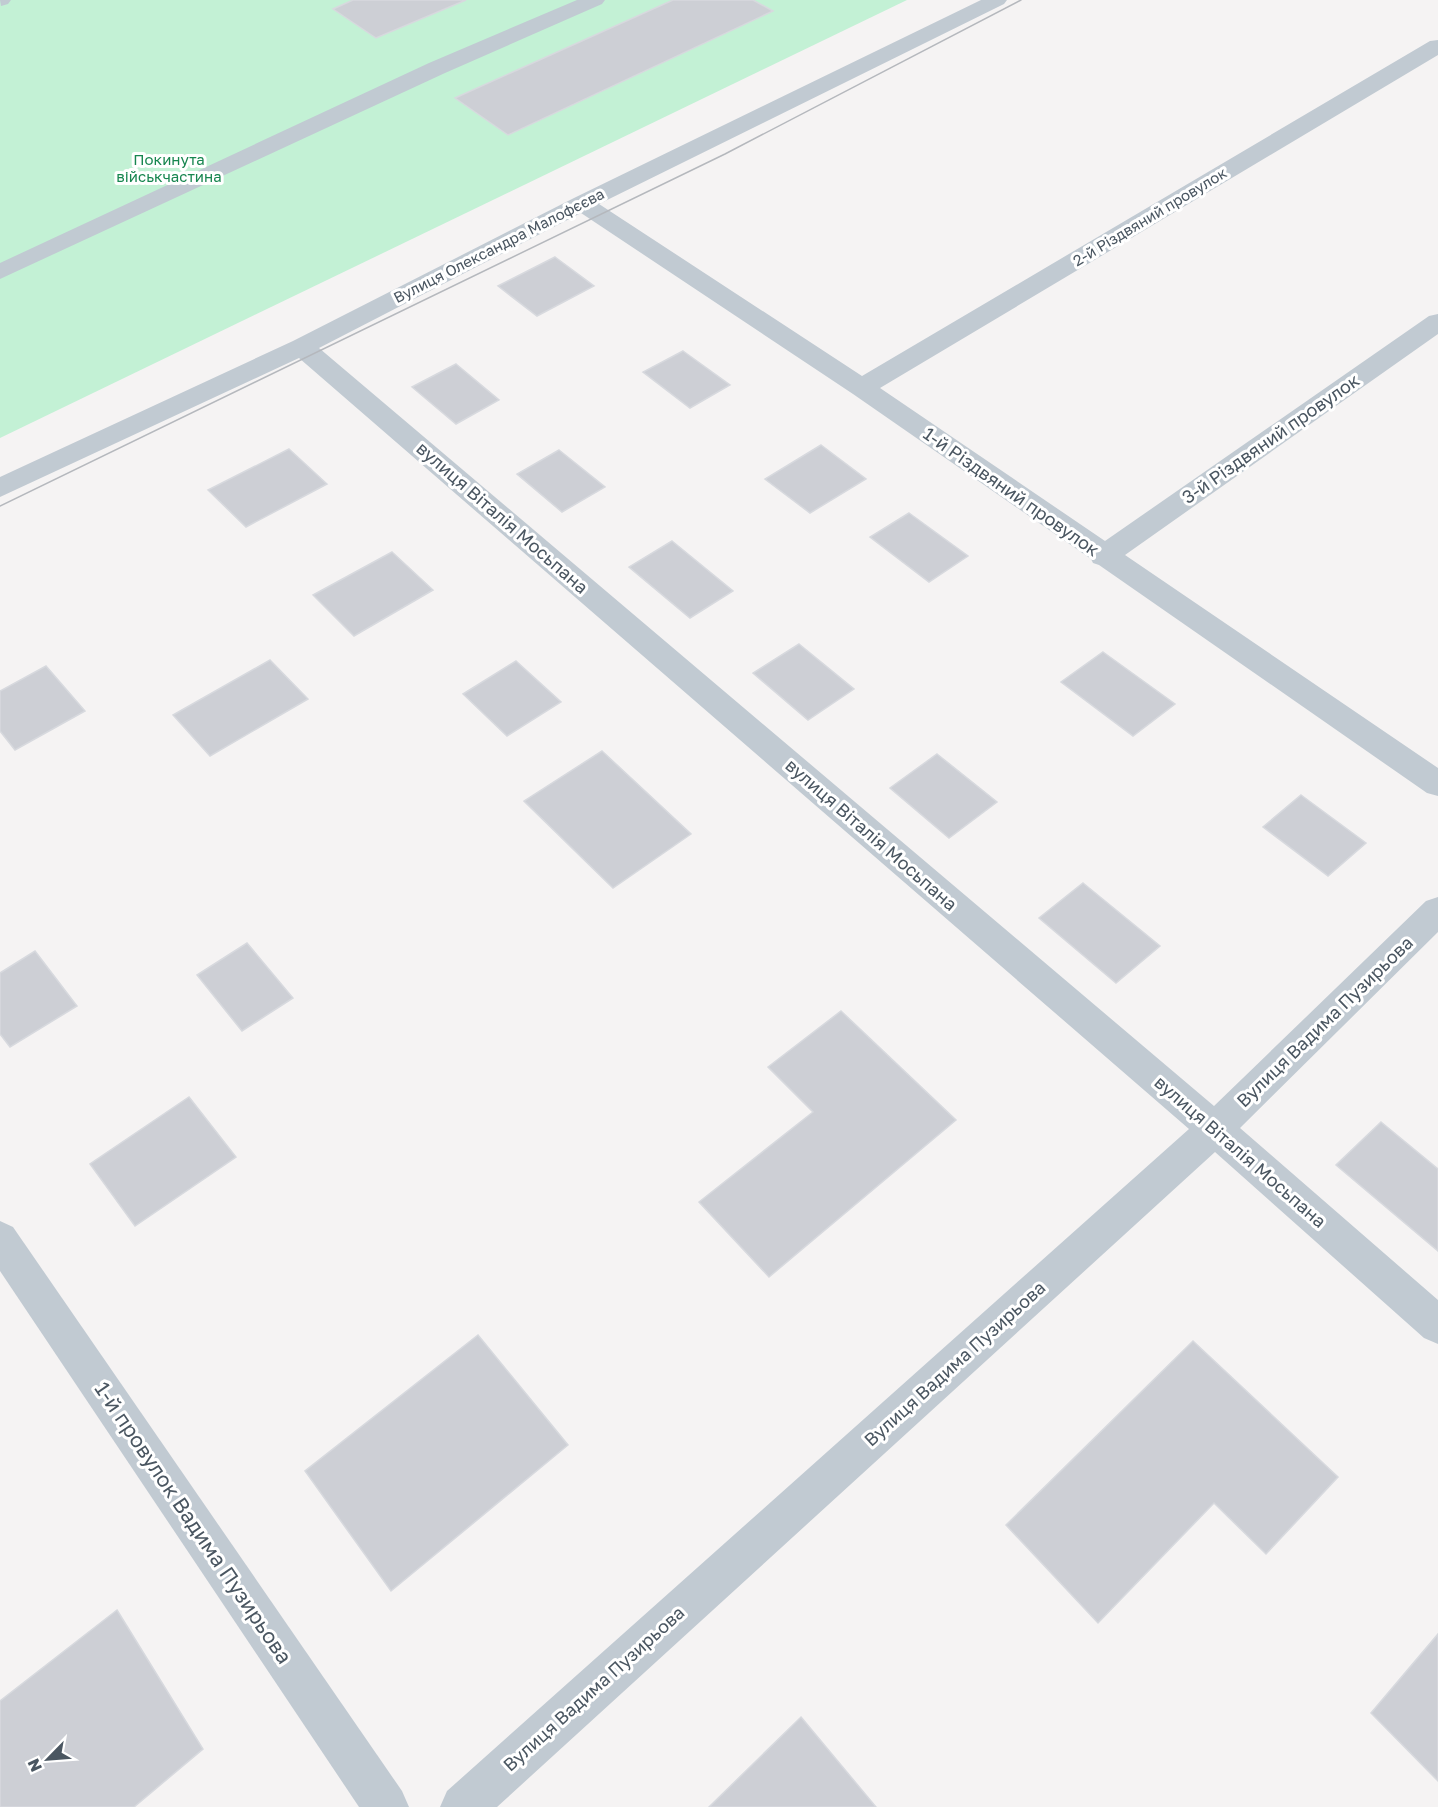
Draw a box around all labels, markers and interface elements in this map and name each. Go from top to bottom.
park label: Покинута військчастина [116,150,222,185]
street label: 2-й Різдвяний провулок [1069,163,1230,269]
street label: Вулиця Олександра Малофєєва [390,184,607,306]
street label: 3-й Різдвяний провулок [1177,368,1363,508]
street label: 1-й Різдвяний провулок [919,422,1104,560]
street label: вулиця Віталія Мосьпана [412,437,593,598]
street label: вулиця Віталія Мосьпана [781,754,962,915]
street label: Вулиця Вадима Пузирьова [1232,931,1417,1111]
street label: вулиця Віталія Мосьпана [1150,1071,1331,1232]
street label: Вулиця Вадима Пузирьова [859,1276,1050,1451]
street label: 1-й провулок Вадима Пузирьова [90,1377,298,1668]
street label: Вулиця Вадима Пузирьова [498,1601,689,1776]
north arrow [18,1729,78,1789]
text: N [23,1756,46,1775]

